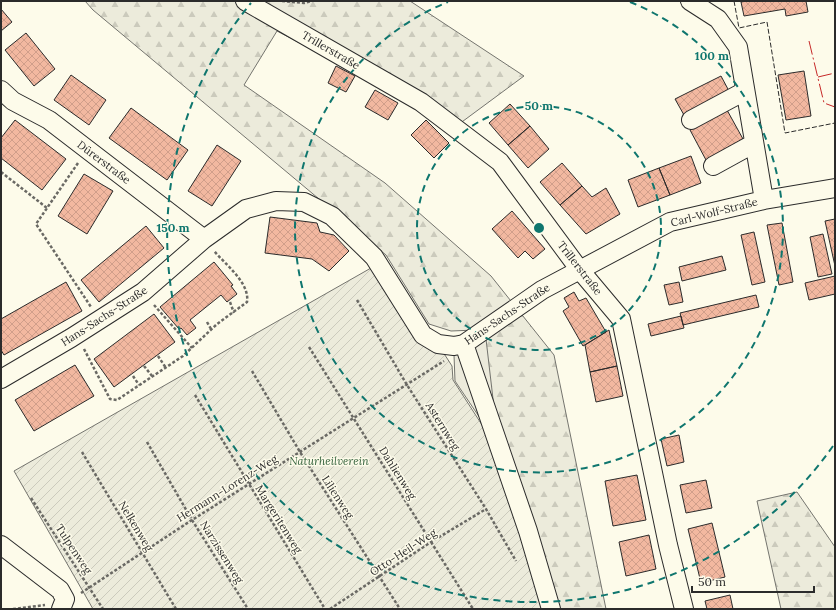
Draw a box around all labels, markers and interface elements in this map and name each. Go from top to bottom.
street label: Trillerstraße [300,28,363,72]
text: 100 m [695,48,729,63]
text: 50 m [525,98,553,113]
street label: Dürerstraße [74,137,134,187]
street label: Carl-Wolf-Straße [669,194,759,230]
text: 150 m [156,220,190,235]
centre of rings [532,221,546,235]
street label: Trillerstraße [555,238,605,298]
street label: Hans-Sachs-Straße [462,280,552,348]
street label: Hans-Sachs-Straße [58,283,150,349]
street label: Asternweg [422,398,464,453]
street label: Dahlienweg [376,444,420,503]
street label: Hermann-Lorenz-Weg [174,451,281,525]
park label: Naturheilverein [289,454,369,468]
street label: Lilienweg [319,473,358,522]
street label: Margeritenweg [252,482,306,557]
street label: Nelkenweg [116,498,157,554]
street label: Narzissenweg [197,518,247,587]
street label: Tulpenweg [53,522,96,577]
street label: Otto-Heil-Weg [367,525,440,579]
scale bar [692,568,814,594]
text: 50 m [698,574,726,589]

